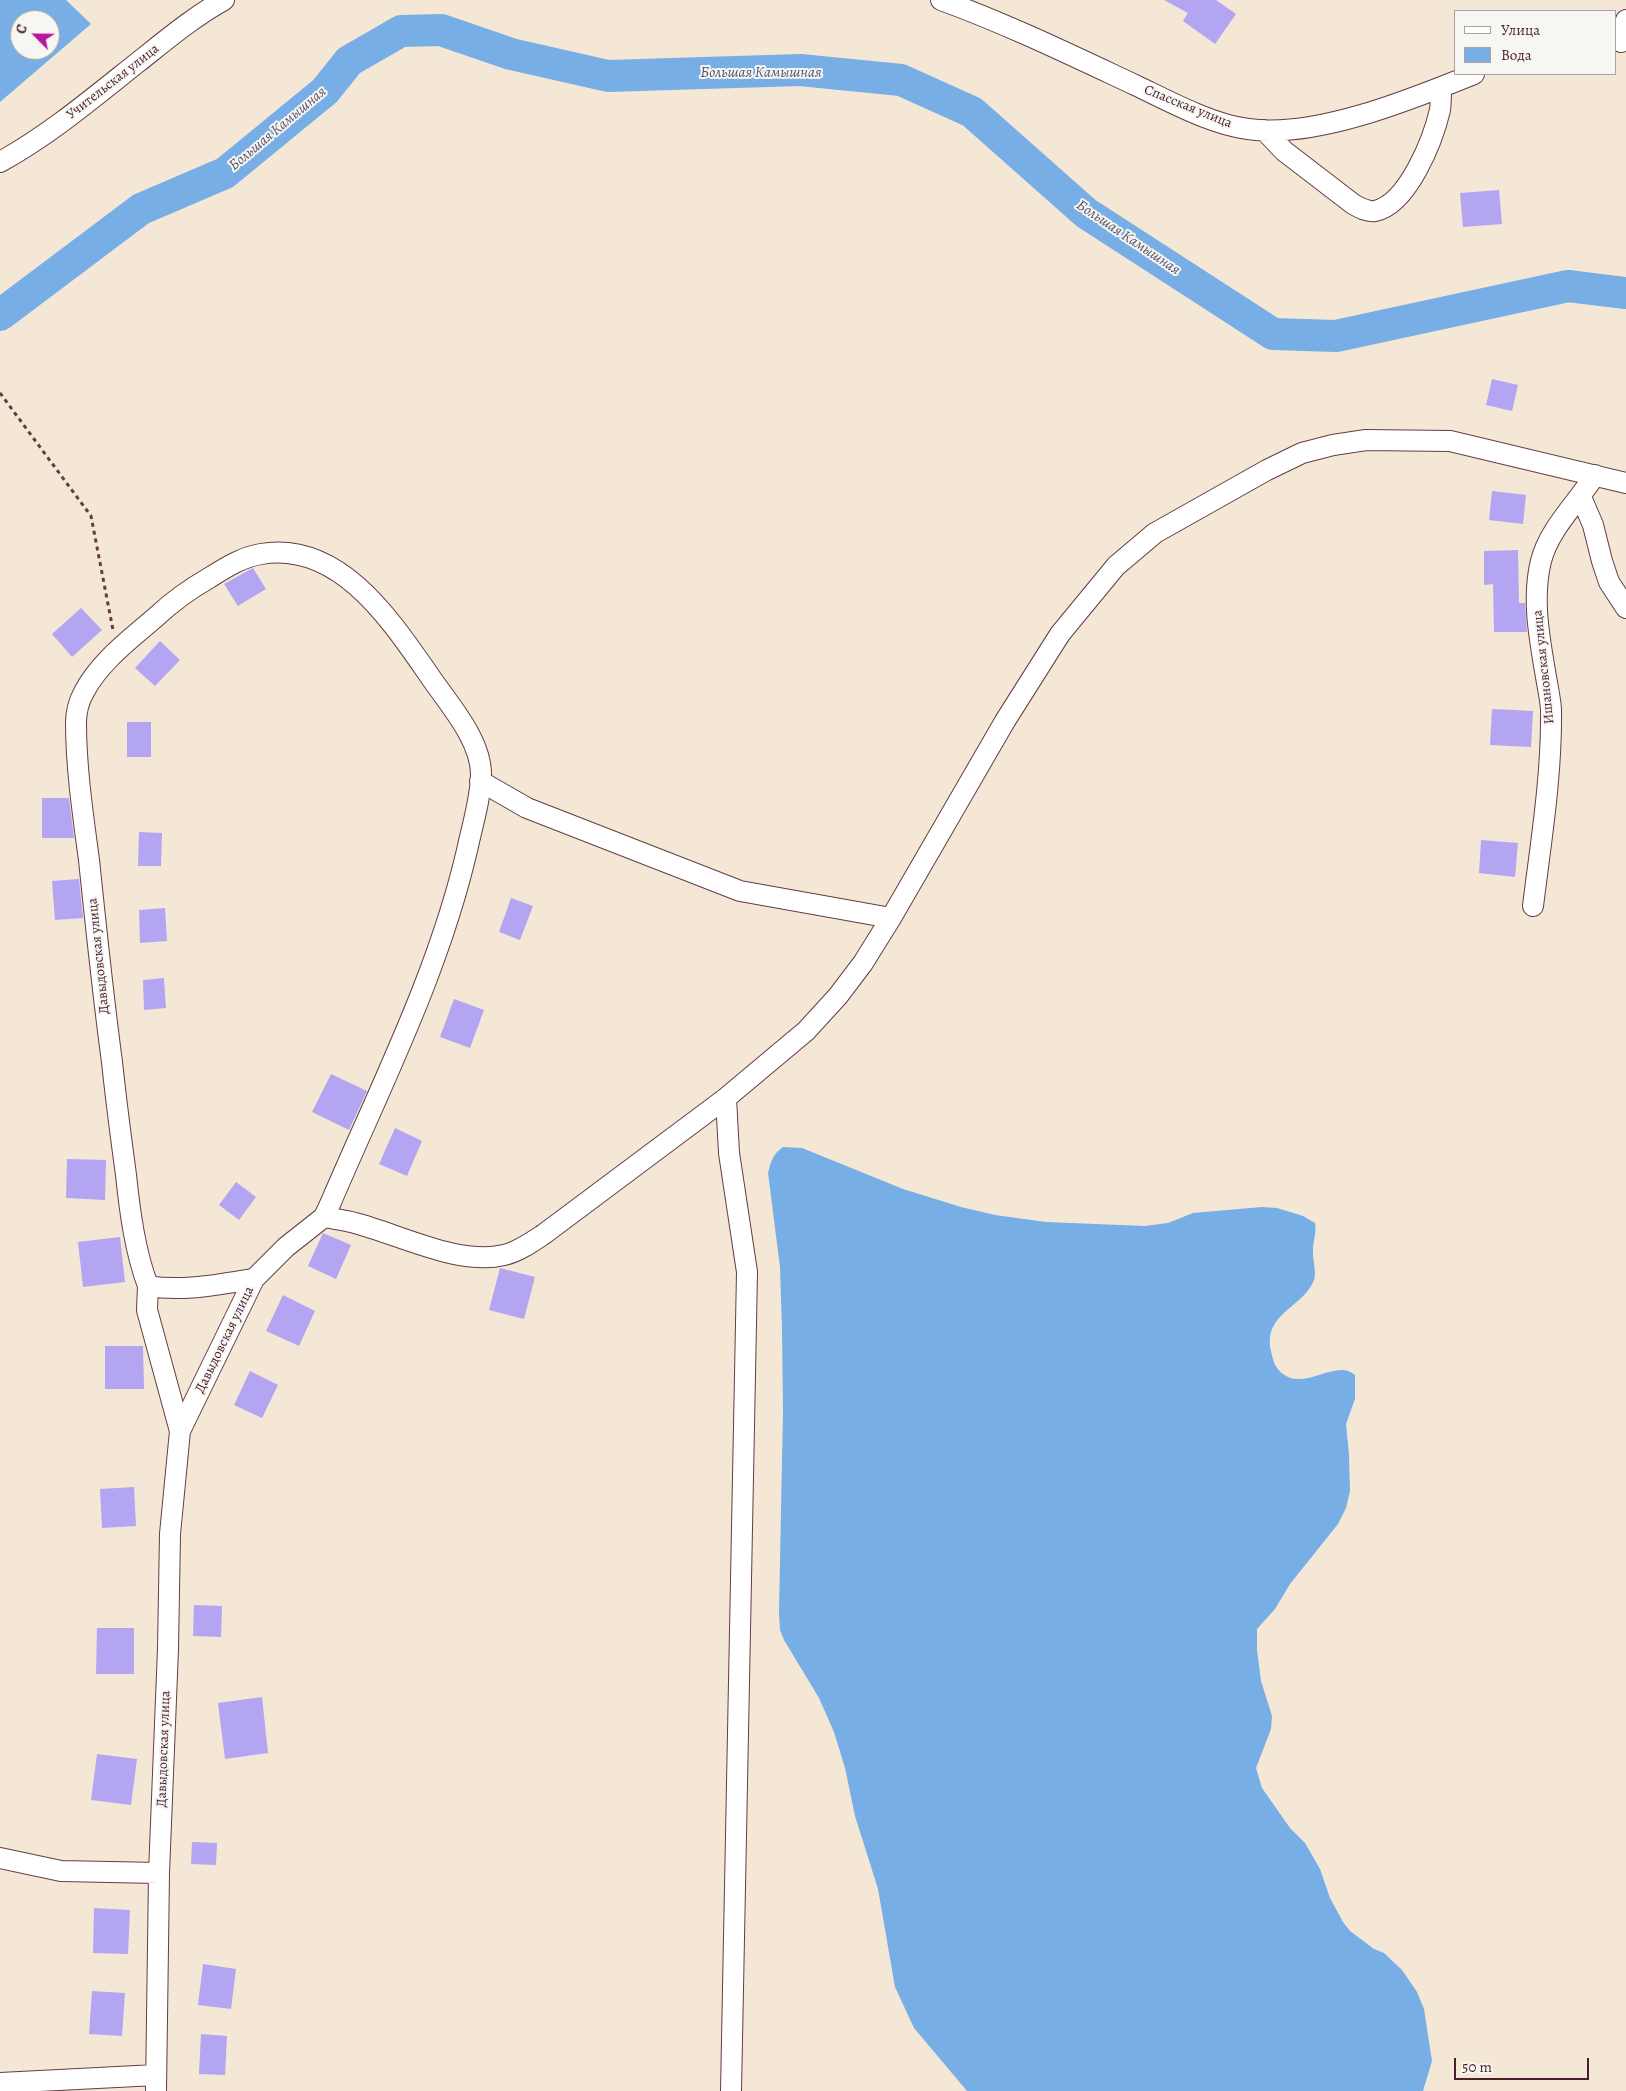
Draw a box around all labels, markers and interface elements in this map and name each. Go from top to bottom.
north arrow [10,10,60,60]
legend [1454,10,1616,75]
text: Улица [1501,20,1540,40]
text: С [11,22,32,37]
street label: Учительская улица [63,41,163,123]
text: Вода [1501,45,1532,65]
water label: Большая Камышная [700,64,822,82]
street label: Спасская улица [1141,82,1235,132]
water label: Большая Камышная [226,83,330,175]
water label: Большая Камышная [1073,197,1183,279]
street label: Ишановская улица [1530,609,1558,725]
street label: Давыдовская улица [85,897,113,1015]
street label: Давыдовская улица [192,1284,258,1396]
street label: Давыдовская улица [154,1690,174,1808]
scale bar [1456,2048,1591,2080]
text: 50 m [1462,2057,1492,2077]

